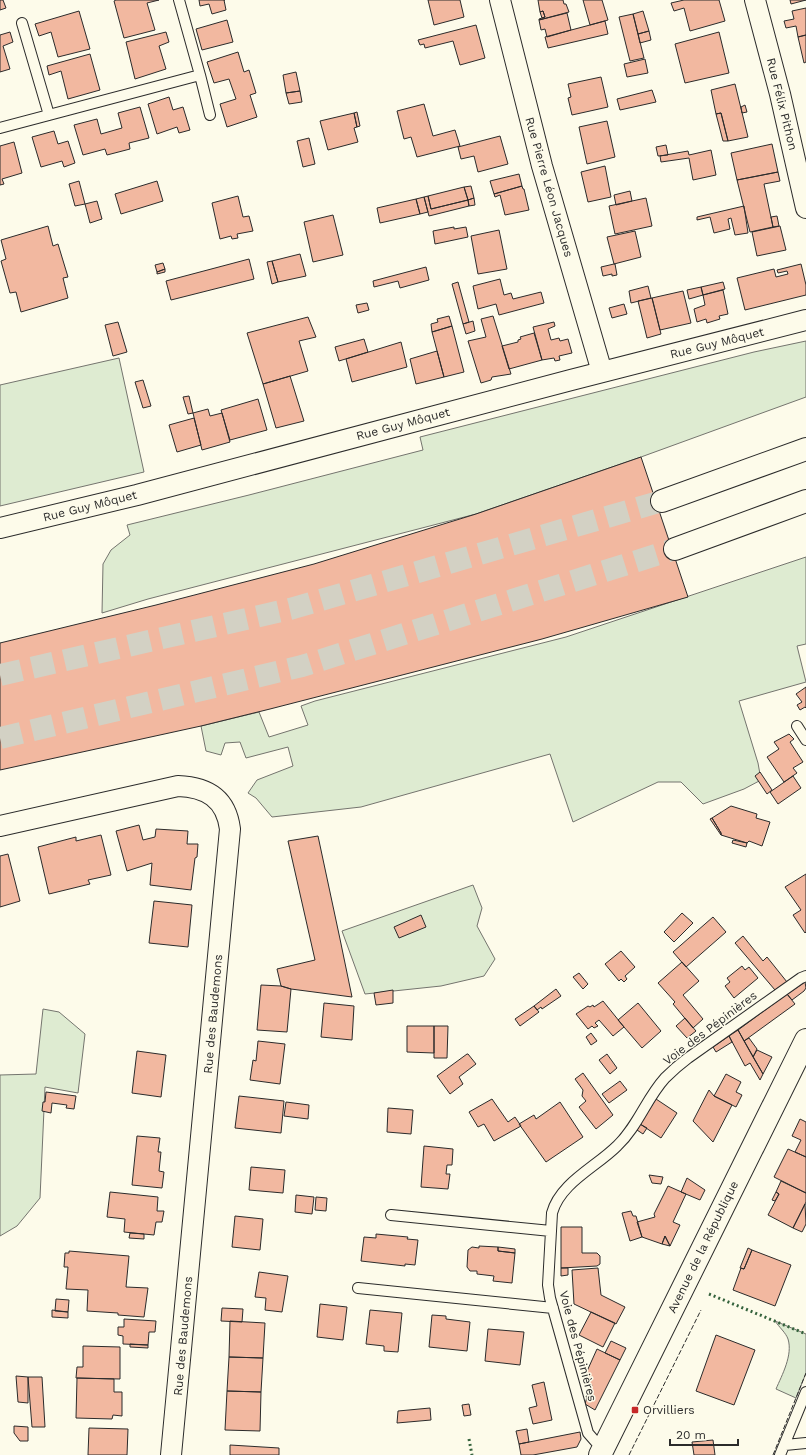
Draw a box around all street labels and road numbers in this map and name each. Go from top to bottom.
street label: Rue Félix Pithon [764,56,800,152]
street label: Rue Pierre Léon Jacques [522,115,576,259]
street label: Rue Guy Môquet [669,325,765,361]
street label: Rue Guy Môquet [355,405,451,443]
street label: Rue Guy Môquet [42,488,138,524]
street label: Rue des Baudemons [201,954,225,1074]
street label: Voie des Pépinières [660,988,760,1068]
street label: Avenue de la République [665,1179,741,1315]
street label: Rue des Baudemons [171,1276,195,1396]
street label: Voie des Pépinières [557,1289,599,1403]

